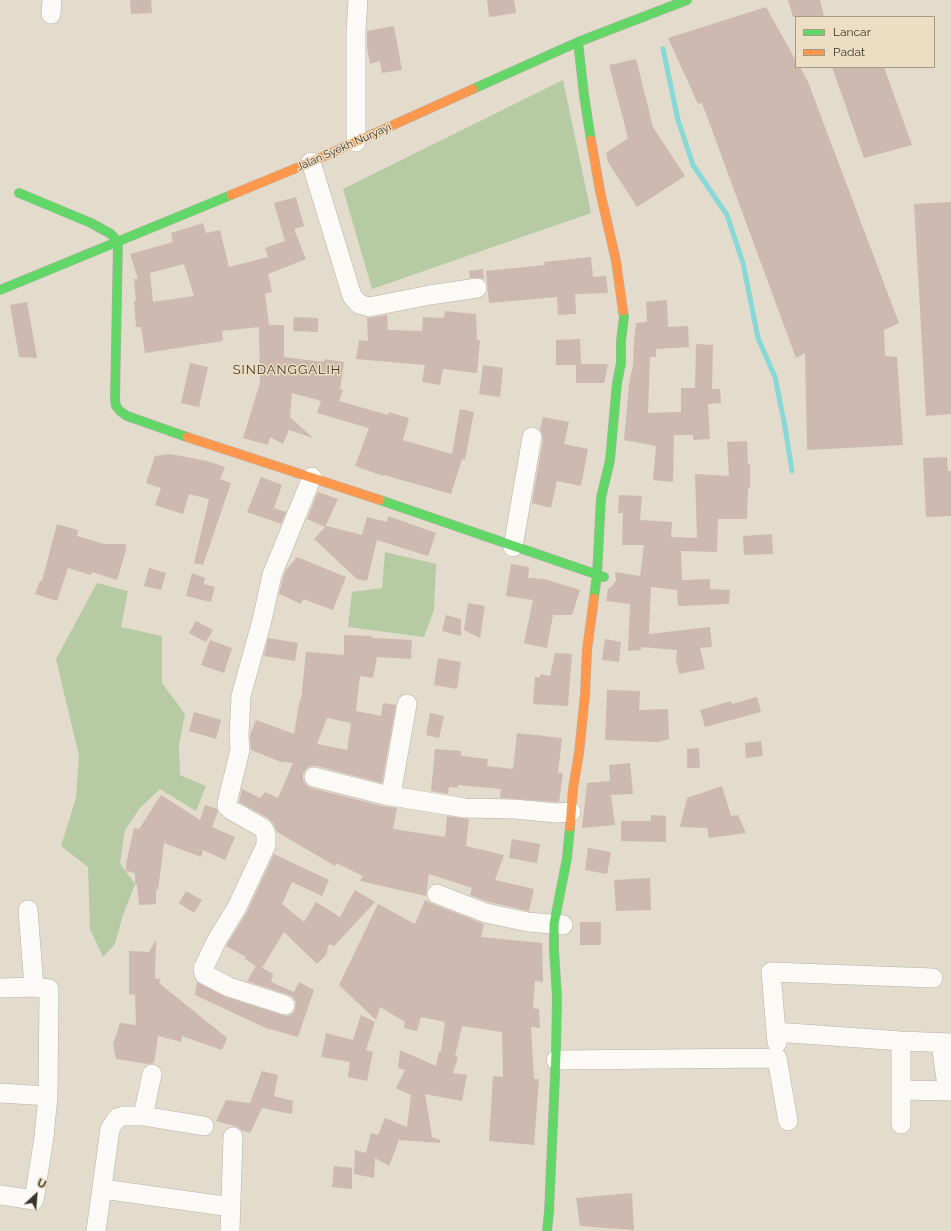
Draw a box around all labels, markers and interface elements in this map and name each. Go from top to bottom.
legend [795,16,935,68]
text: Lancar [833,25,871,39]
text: Padat [833,45,865,59]
street label: Jalan Syekh Nuryayi [295,120,393,174]
district label: SINDANGGALIH [233,362,341,378]
north arrow [16,1175,56,1215]
text: U [35,1176,48,1191]

